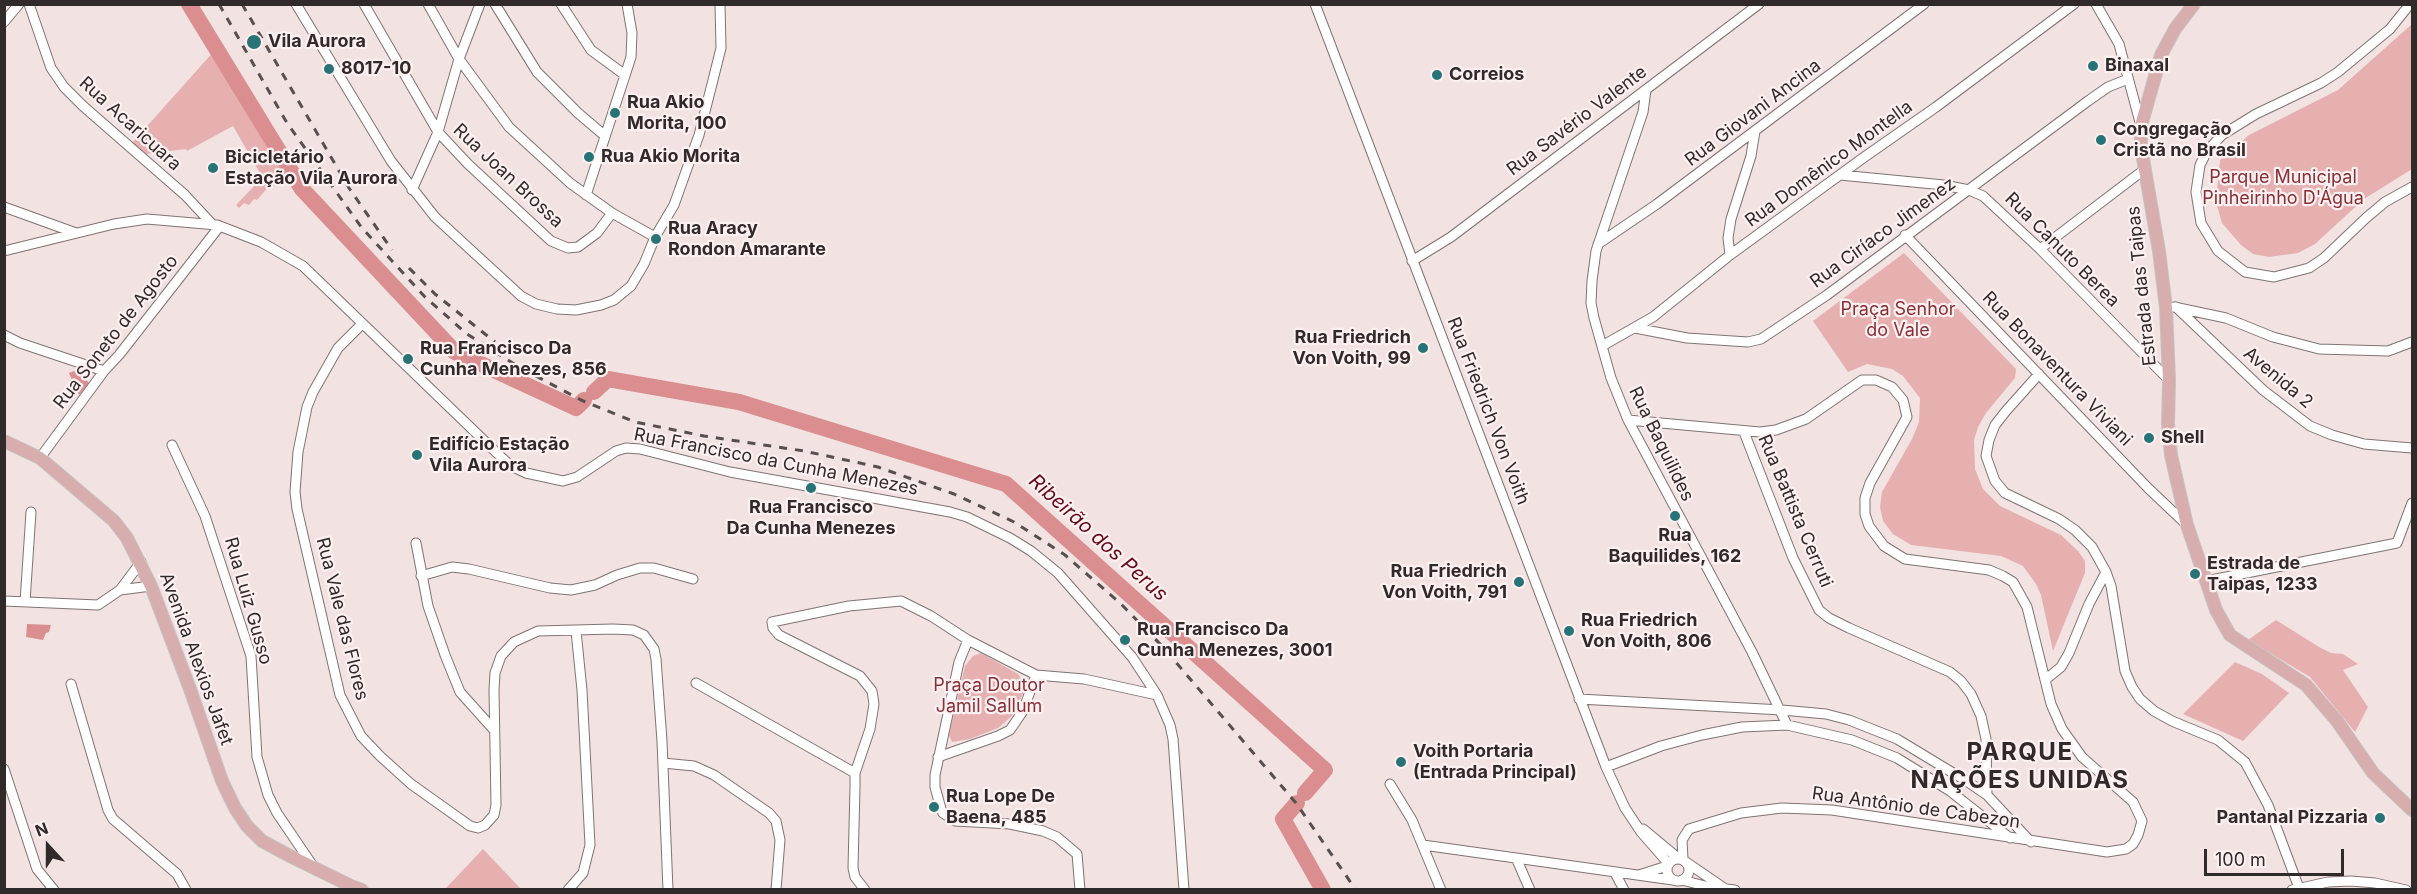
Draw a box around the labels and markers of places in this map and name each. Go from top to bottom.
place label: Vila Aurora [268,31,366,53]
marker: Vila Aurora [245,33,263,51]
place label: Binaxal [2105,55,2169,77]
place label: 8017-10 [341,58,411,80]
marker: Binaxal [2086,59,2100,73]
marker: 8017-10 [322,62,336,76]
place label: Correios [1449,64,1524,86]
marker: Correios [1430,68,1444,82]
place label: Rua Akio Morita, 100 [627,92,727,134]
marker: Rua Akio Morita, 100 [608,106,622,120]
place label: Congregação Cristã no Brasil [2113,119,2246,162]
marker: Congregação Cristã no Brasil [2094,133,2108,147]
place label: Rua Akio Morita [601,146,740,168]
place label: Bicicletário Estação Vila Aurora [225,147,398,190]
marker: Rua Akio Morita [582,150,596,164]
marker: Bicicletário Estação Vila Aurora [206,161,220,175]
place label: Rua Aracy Rondon Amarante [668,218,826,260]
marker: Rua Aracy Rondon Amarante [649,232,663,246]
place label: Rua Friedrich Von Voith, 99 [1292,327,1411,370]
place label: Rua Francisco Da Cunha Menezes, 856 [420,338,607,380]
marker: Rua Friedrich Von Voith, 99 [1416,341,1430,355]
marker: Rua Francisco Da Cunha Menezes, 856 [401,352,415,366]
place label: Shell [2161,427,2204,449]
marker: Shell [2142,431,2156,445]
place label: Edifício Estação Vila Aurora [429,434,570,476]
marker: Edifício Estação Vila Aurora [410,448,424,462]
marker: Rua Francisco Da Cunha Menezes [804,481,818,495]
place label: Rua Francisco Da Cunha Menezes [726,497,896,540]
marker: Rua Baquilides, 162 [1668,509,1682,523]
place label: Rua Baquilides, 162 [1609,525,1741,568]
place label: Estrada de Taipas, 1233 [2207,553,2318,596]
place label: Rua Friedrich Von Voith, 791 [1382,561,1507,604]
marker: Estrada de Taipas, 1233 [2188,567,2202,581]
marker: Rua Friedrich Von Voith, 791 [1512,575,1526,589]
place label: Rua Friedrich Von Voith, 806 [1581,610,1712,652]
place label: Rua Francisco Da Cunha Menezes, 3001 [1137,619,1332,662]
marker: Rua Friedrich Von Voith, 806 [1562,624,1576,638]
marker: Rua Francisco Da Cunha Menezes, 3001 [1118,633,1132,647]
place label: Voith Portaria (Entrada Principal) [1413,741,1577,783]
marker: Voith Portaria (Entrada Principal) [1394,755,1408,769]
place label: Rua Lope De Baena, 485 [946,786,1055,828]
marker: Rua Lope De Baena, 485 [927,800,941,814]
place label: Pantanal Pizzaria [2217,807,2368,829]
marker: Pantanal Pizzaria [2373,811,2387,825]

